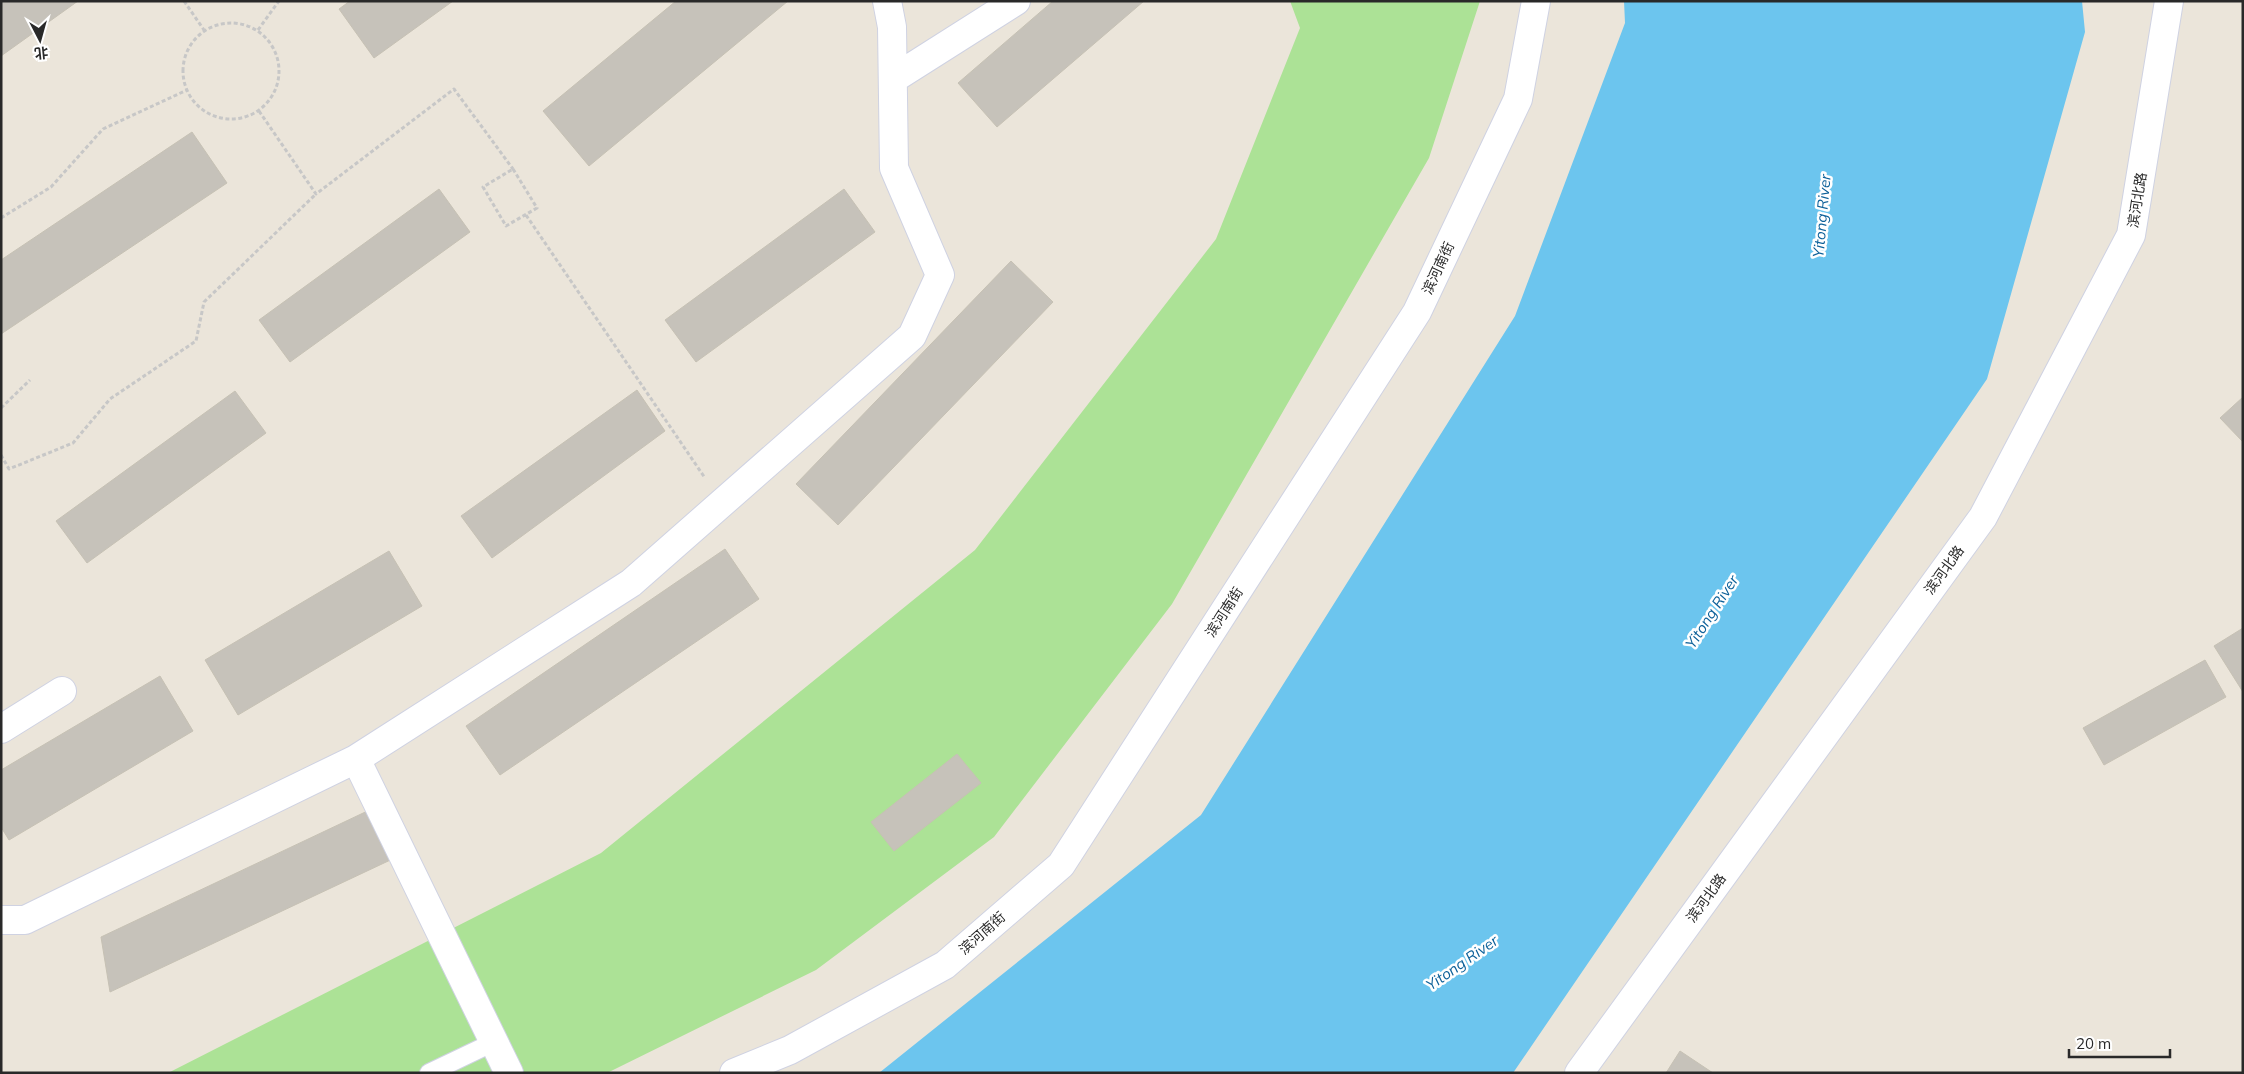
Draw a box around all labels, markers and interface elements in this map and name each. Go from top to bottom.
north arrow [15,15,65,65]
text: 北 [33,43,49,63]
street label: 滨河北路 [2124,171,2150,229]
water label: Yitong River [1808,173,1835,258]
street label: 滨河南街 [1418,239,1458,297]
street label: 滨河北路 [1920,542,1968,598]
water label: Yitong River [1681,571,1743,652]
street label: 滨河南街 [1201,584,1247,640]
street label: 滨河北路 [1682,870,1730,926]
street label: 滨河南街 [955,908,1009,958]
water label: Yitong River [1422,931,1502,994]
scale bar [2069,1026,2170,1058]
text: 20 m [2076,1034,2111,1053]

